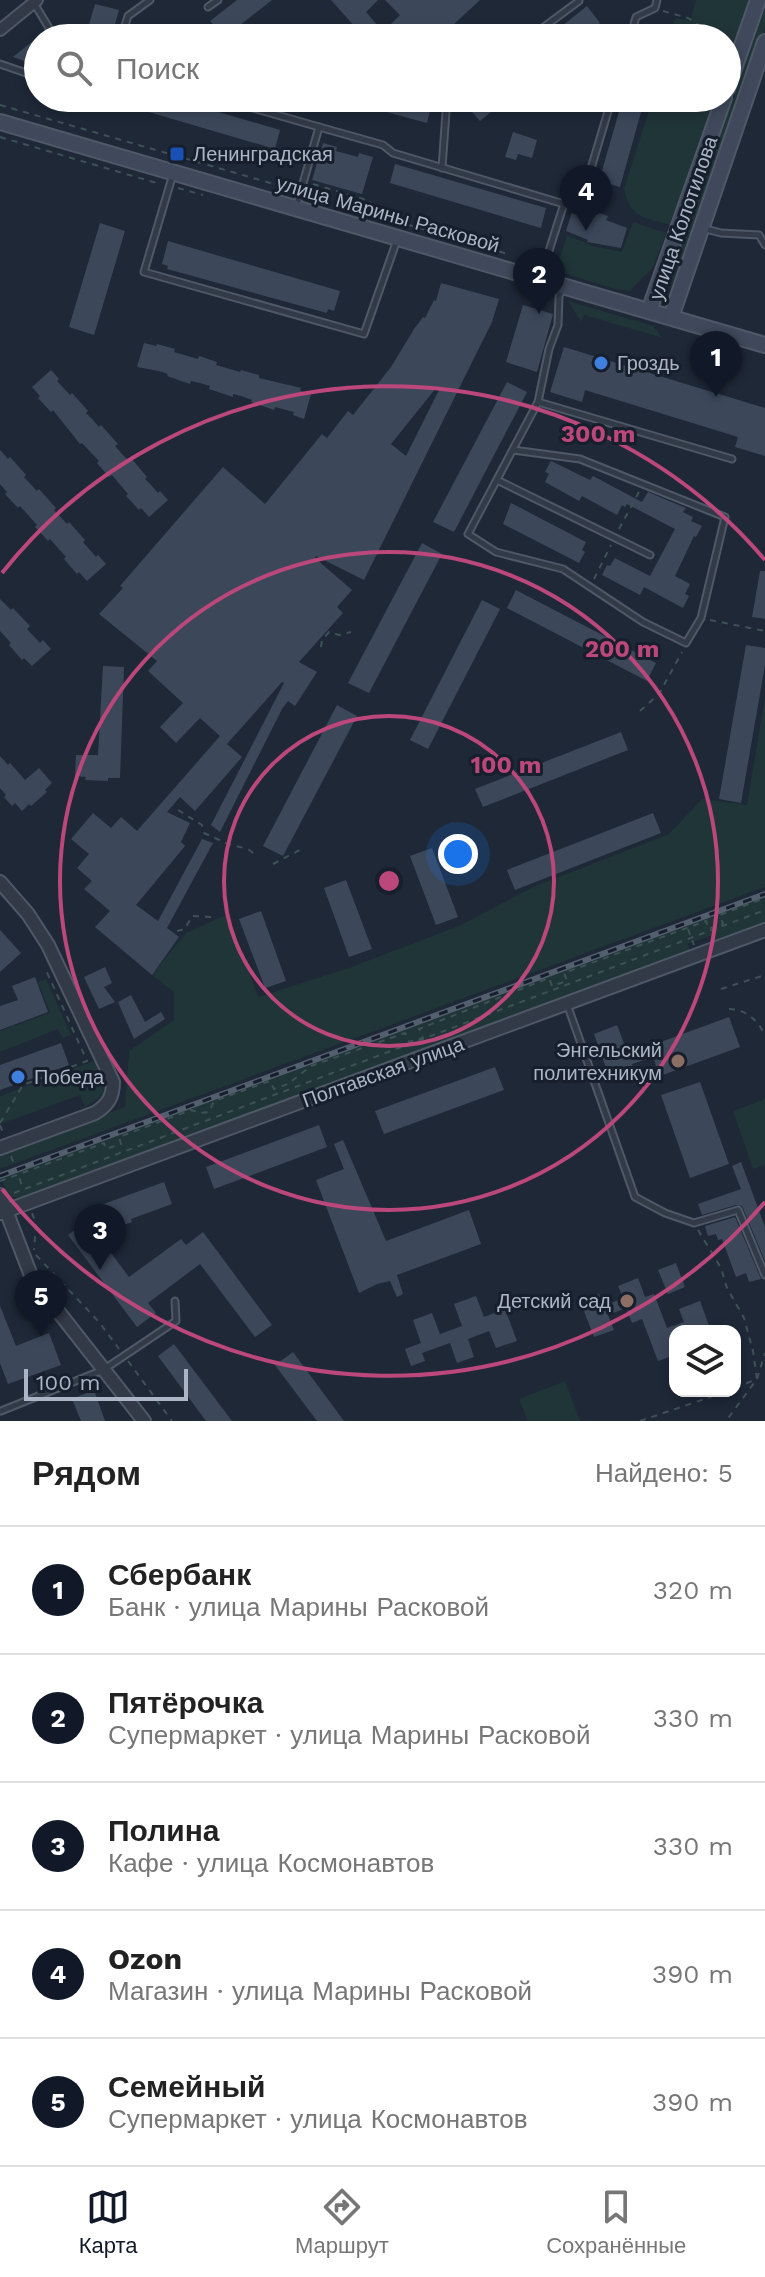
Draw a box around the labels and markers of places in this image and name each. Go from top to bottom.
place label: Ленинградская [193,142,333,166]
marker: Ленинградская [168,145,186,163]
pin: 4 [560,165,612,231]
pin: 2 [513,248,565,314]
pin: 1 [690,331,742,397]
place label: Гроздь [617,351,680,375]
marker: Гроздь [592,354,610,372]
centre of rings [375,867,403,895]
place label: Энгельский политехникум [533,1038,662,1085]
marker: Энгельский политехникум [669,1052,687,1070]
place label: Победа [34,1065,105,1089]
marker: Победа [9,1068,27,1086]
pin: 3 [74,1204,126,1270]
pin: 5 [15,1270,67,1336]
place label: Детский сад [497,1289,611,1313]
marker: Детский сад [618,1292,636,1310]

